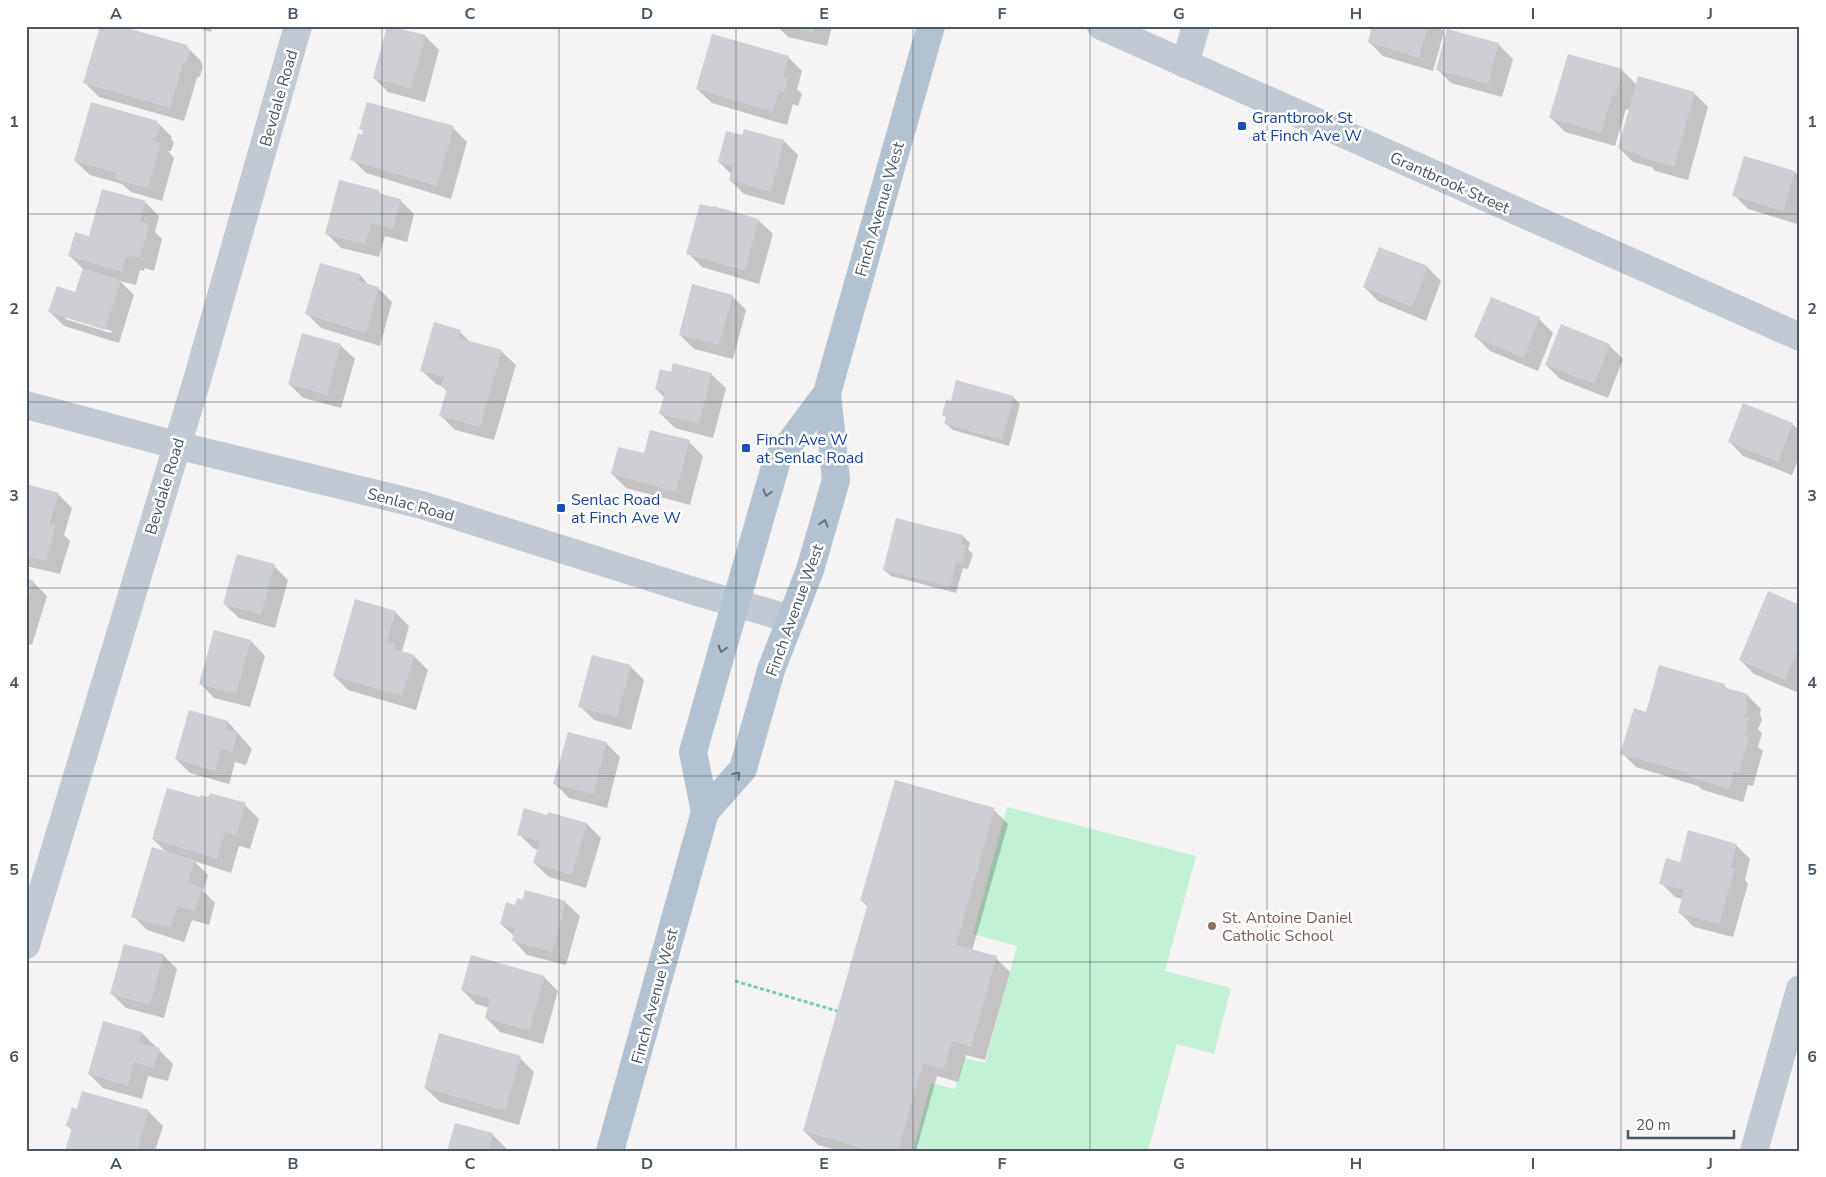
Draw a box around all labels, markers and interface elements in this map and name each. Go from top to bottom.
text: A [110,3,122,25]
text: B [287,3,299,25]
text: C [465,3,476,25]
text: D [641,3,653,25]
text: E [819,3,829,25]
text: F [998,3,1007,25]
text: G [1173,3,1185,25]
text: H [1350,3,1362,25]
text: I [1531,3,1535,25]
text: J [1706,3,1713,25]
street label: Bevdale Road [255,47,303,149]
place label: Grantbrook St at Finch Ave W [1252,107,1362,147]
text: 1 [9,111,19,133]
text: 1 [1807,111,1817,133]
marker: Grantbrook St at Finch Ave W [1236,120,1248,132]
street label: Finch Avenue West [850,139,910,279]
street label: Grantbrook Street [1386,147,1513,219]
text: 2 [9,298,19,320]
text: 2 [1807,298,1817,320]
place label: Finch Ave W at Senlac Road [756,429,864,469]
street label: Bevdale Road [140,435,190,537]
marker: Finch Ave W at Senlac Road [740,442,752,454]
street label: Senlac Road [365,483,457,527]
text: 3 [9,485,19,507]
text: 3 [1807,485,1817,507]
place label: Senlac Road at Finch Ave W [571,489,681,529]
one-way arrow [763,489,773,497]
marker: Senlac Road at Finch Ave W [555,502,567,514]
one-way arrow [818,519,828,528]
street label: Finch Avenue West [761,541,829,679]
one-way arrow [718,644,728,652]
text: 4 [9,672,19,694]
text: 4 [1807,672,1817,694]
one-way arrow [731,772,740,781]
text: 5 [9,859,19,881]
text: 5 [1807,859,1817,881]
place label: St. Antoine Daniel Catholic School [1222,907,1353,947]
marker: St. Antoine Daniel Catholic School [1206,920,1218,932]
street label: Finch Avenue West [626,926,684,1066]
text: 6 [9,1046,19,1068]
text: 6 [1807,1046,1817,1068]
scale bar [1628,1107,1735,1139]
text: 20 m [1636,1115,1671,1135]
text: A [110,1153,122,1175]
text: B [287,1153,299,1175]
text: C [465,1153,476,1175]
text: D [641,1153,653,1175]
text: E [819,1153,829,1175]
text: F [998,1153,1007,1175]
text: G [1173,1153,1185,1175]
text: H [1350,1153,1362,1175]
text: I [1531,1153,1535,1175]
text: J [1706,1153,1713,1175]

